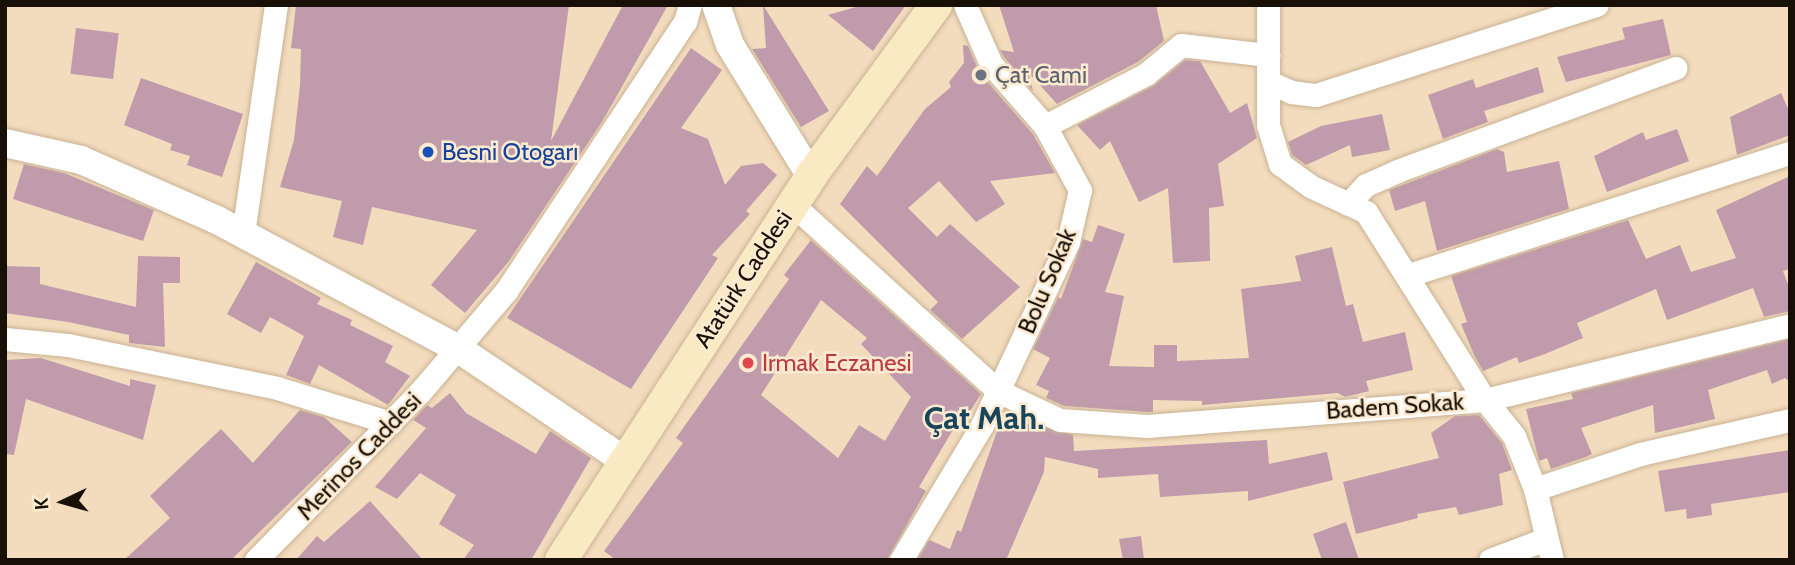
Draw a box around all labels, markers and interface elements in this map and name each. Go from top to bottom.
place label: Çat Cami [995,61,1087,89]
marker: Çat Cami [973,67,989,83]
place label: Besni Otogarı [442,138,578,166]
marker: Besni Otogarı [420,144,436,160]
street label: Atatürk Caddesi [688,205,798,353]
street label: Bolu Sokak [1012,224,1082,338]
place label: Irmak Eczanesi [762,349,912,377]
marker: Irmak Eczanesi [740,355,756,371]
street label: Merinos Caddesi [291,386,427,526]
street label: Badem Sokak [1325,387,1465,425]
district label: Çat Mah. [924,399,1044,437]
north arrow [28,467,98,537]
text: K [30,497,54,511]

